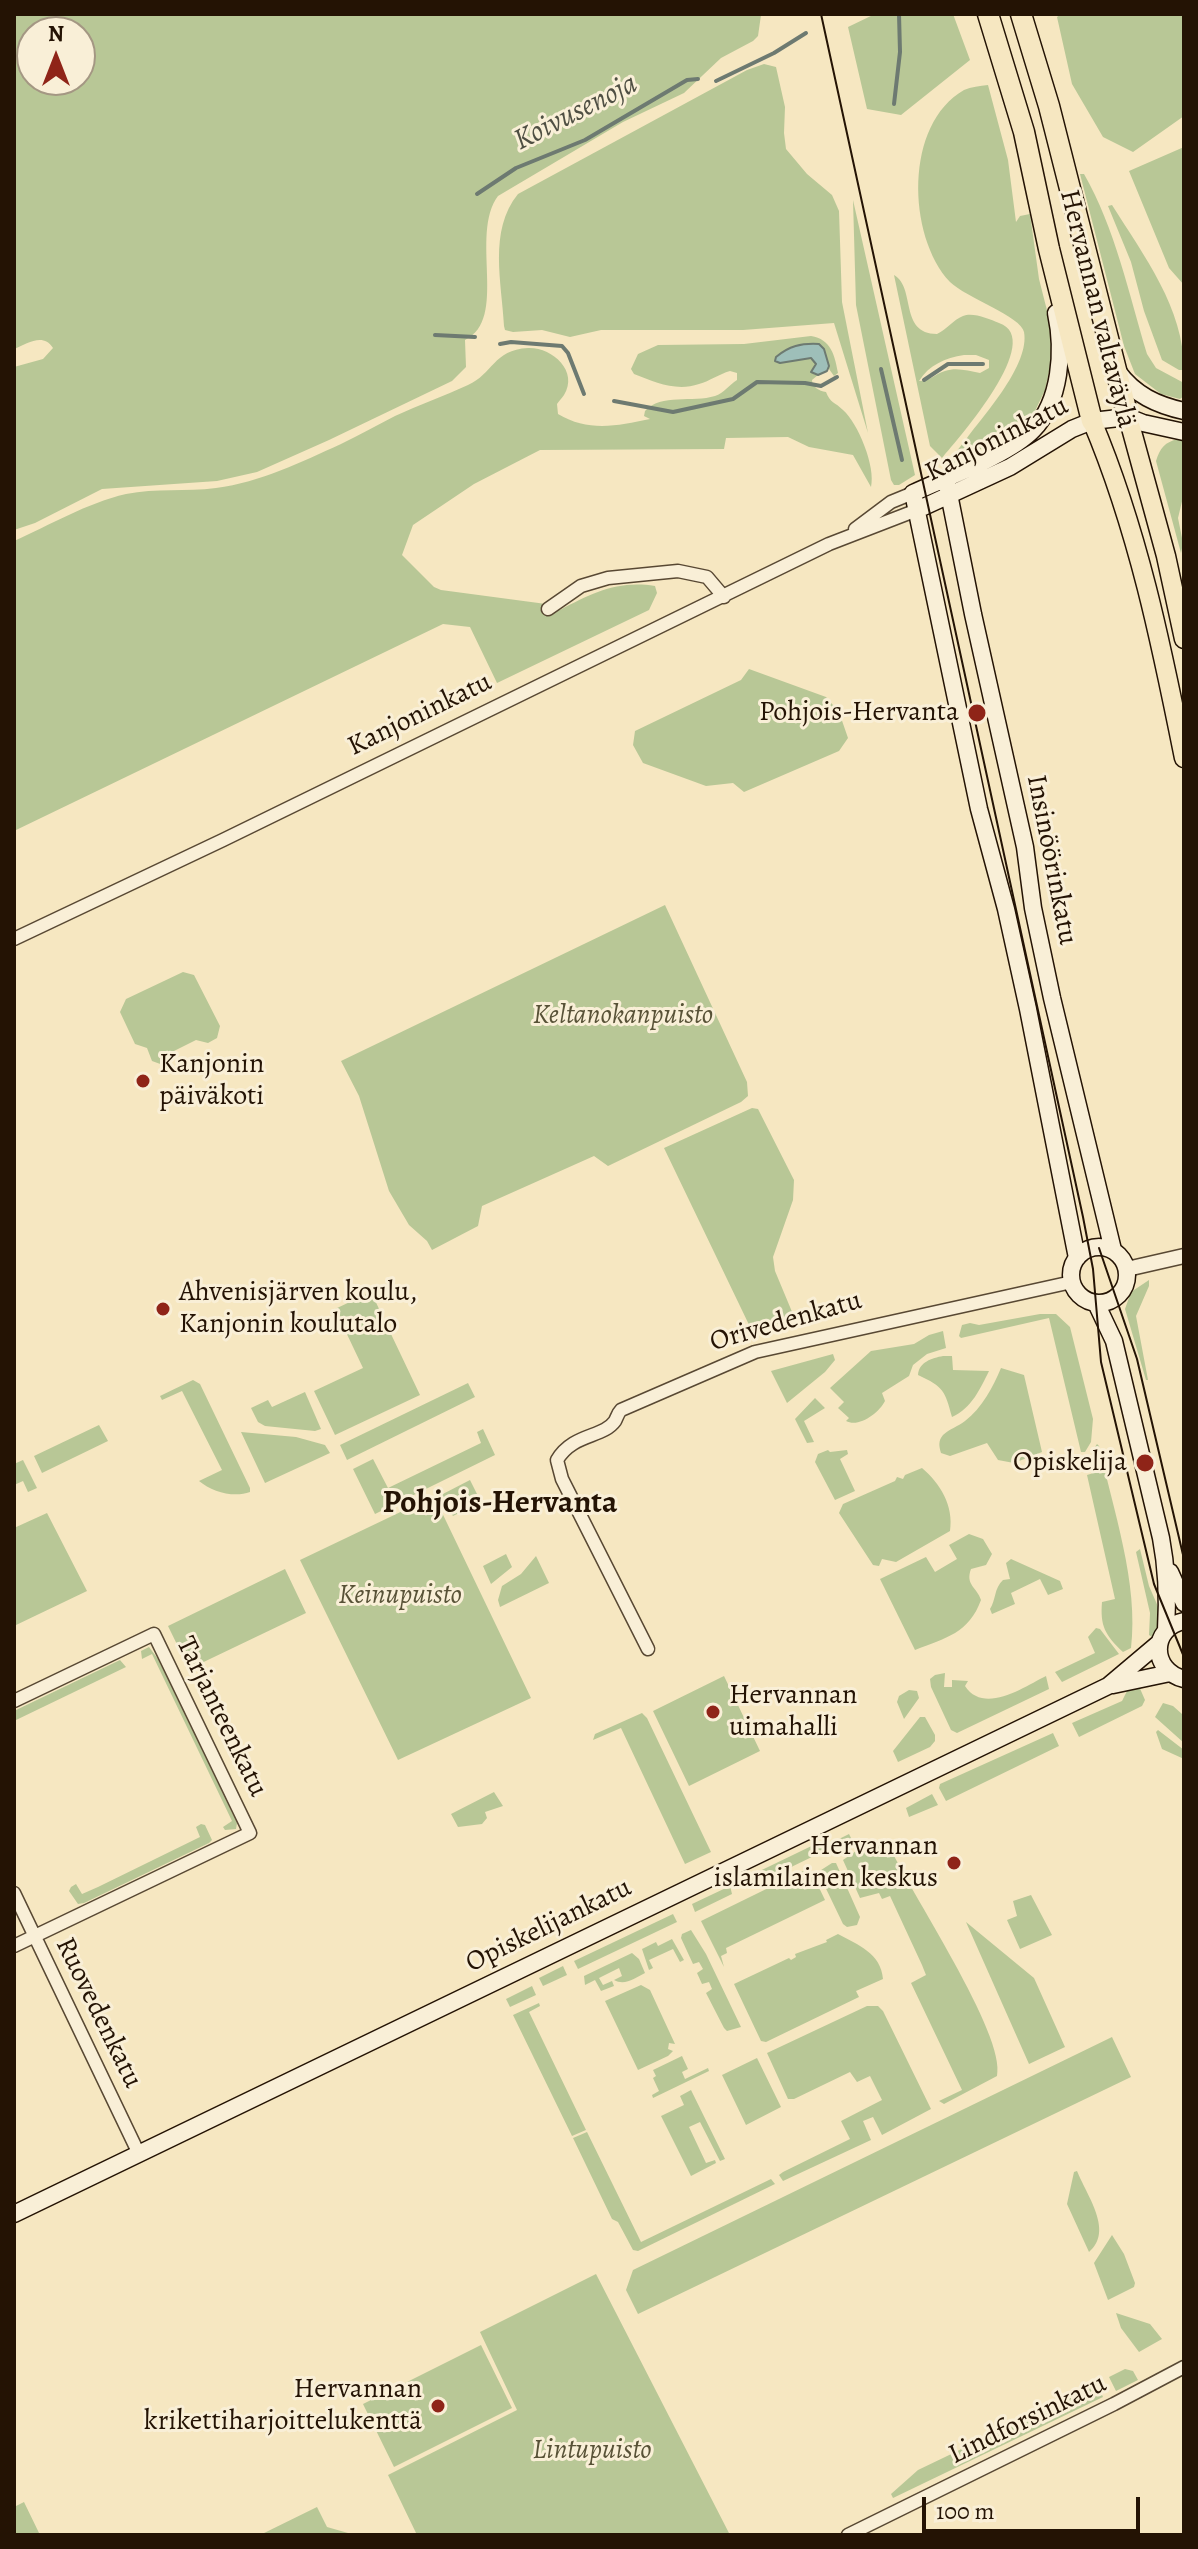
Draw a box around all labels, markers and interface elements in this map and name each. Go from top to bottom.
north arrow [16,16,96,96]
text: N [48,19,64,49]
water label: Koivusenoja [508,67,644,159]
street label: Hervannan valtaväylä [1051,186,1143,432]
street label: Kanjoninkatu [920,390,1074,490]
street label: Kanjoninkatu [343,666,497,764]
place label: Pohjois-Hervanta [759,696,959,730]
marker: Pohjois-Hervanta [966,702,988,724]
street label: Insinöörinkatu [1018,772,1084,948]
park label: Keltanokanpuisto [533,999,713,1033]
place label: Kanjonin päiväkoti [159,1048,264,1114]
marker: Kanjonin päiväkoti [134,1072,152,1090]
place label: Ahvenisjärven koulu, Kanjonin koulutalo [179,1276,418,1342]
street label: Orivedenkatu [706,1284,866,1360]
marker: Ahvenisjärven koulu, Kanjonin koulutalo [154,1300,172,1318]
place label: Opiskelija [1013,1446,1127,1480]
marker: Opiskelija [1134,1452,1156,1474]
district label: Pohjois-Hervanta [383,1485,617,1523]
park label: Keinupuisto [338,1579,462,1613]
street label: Tarjanteenkatu [168,1632,274,1802]
place label: Hervannan uimahalli [729,1679,857,1745]
marker: Hervannan uimahalli [704,1703,722,1721]
place label: Hervannan islamilainen keskus [714,1830,938,1896]
marker: Hervannan islamilainen keskus [945,1854,963,1872]
street label: Opiskelijankatu [461,1871,637,1981]
street label: Ruovedenkatu [47,1932,149,2094]
street label: Lindforsinkatu [944,2367,1112,2473]
place label: Hervannan krikettiharjoittelukenttä [144,2373,422,2439]
marker: Hervannan krikettiharjoittelukenttä [429,2397,447,2415]
park label: Lintupuisto [532,2434,652,2468]
scale bar [926,2481,1144,2531]
text: 100 m [936,2495,995,2527]

